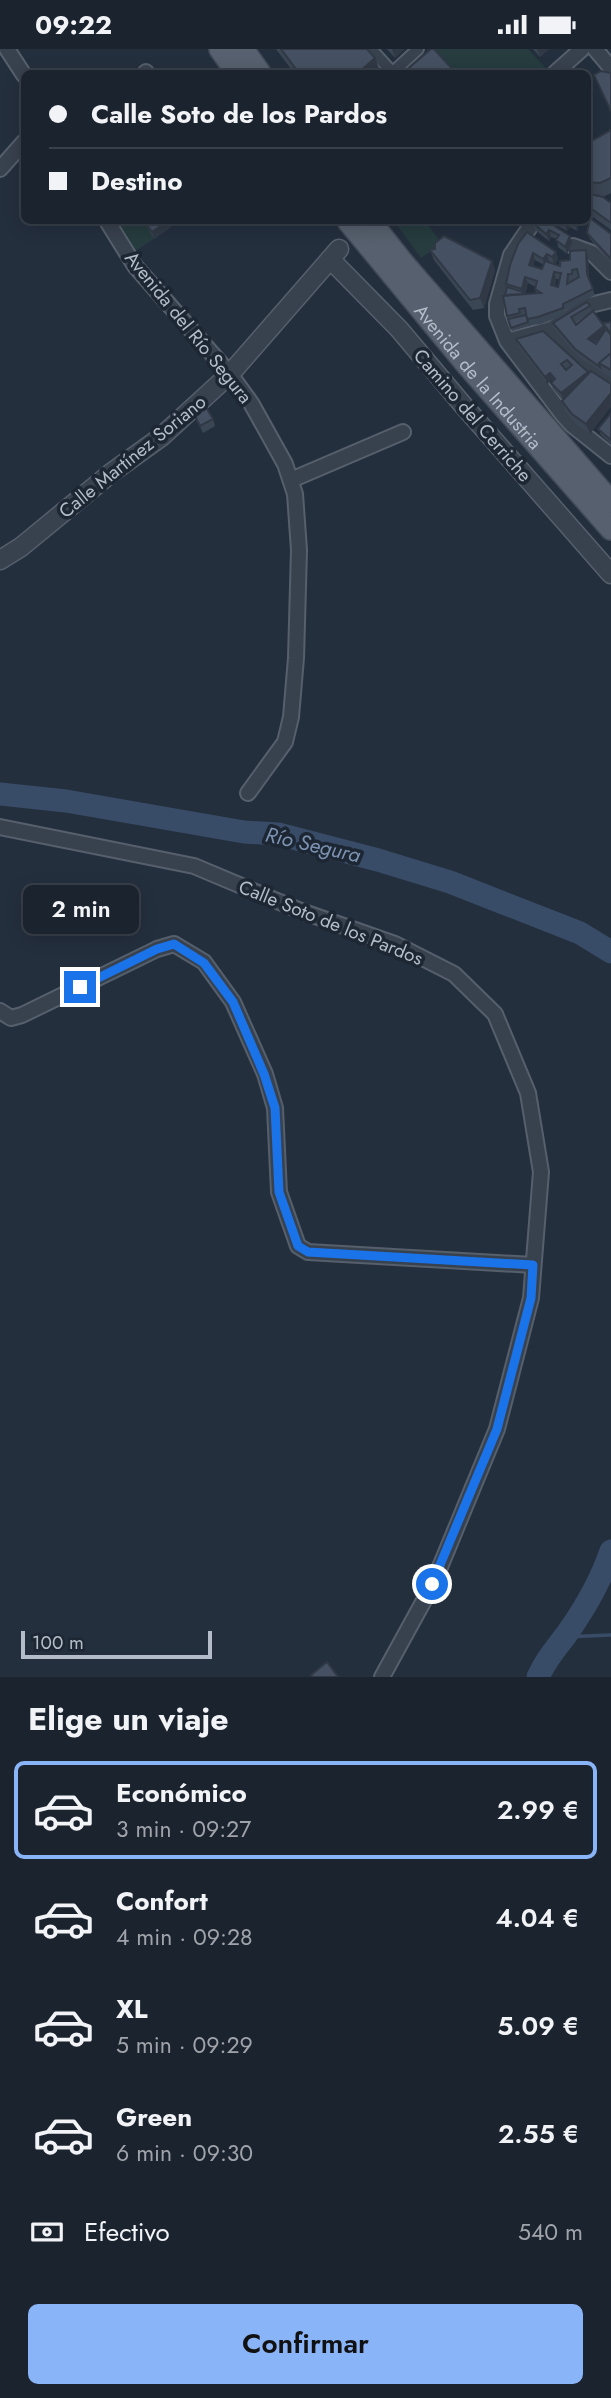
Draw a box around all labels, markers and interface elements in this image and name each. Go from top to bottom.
text: 09:22 [35,6,112,44]
text: Calle Soto de los Pardos [91,95,387,133]
text: Destino [91,162,183,200]
street label: Avenida del Río Segura [119,245,259,409]
street label: Avenida de la Industria [408,298,548,456]
street label: Camino del Cerriche [407,343,538,488]
street label: Calle Martínez Soriano [53,388,212,524]
water label: Río Segura [262,820,364,871]
street label: Calle Soto de los Pardos [235,873,427,972]
callout: 2 min [22,885,138,935]
text: 2 min [51,892,111,926]
route end [64,971,96,1003]
route start [416,1568,448,1600]
scale bar [21,1628,212,1660]
text: 100 m [32,1629,84,1656]
text: Elige un viaje [28,1696,229,1742]
text: Económico [116,1774,247,1812]
icon: car [32,1779,95,1842]
text: 2.99 € [497,1791,579,1829]
text: 3 min · 09:27 [116,1812,251,1846]
text: Confort [116,1882,208,1920]
icon: car [32,1887,95,1950]
text: 4.04 € [495,1899,579,1937]
text: 4 min · 09:28 [116,1920,253,1954]
text: XL [116,1990,148,2028]
icon: car [32,1995,95,2058]
text: 5.09 € [497,2007,579,2045]
text: 5 min · 09:29 [116,2028,253,2062]
text: Green [116,2098,192,2136]
icon: car [32,2103,95,2166]
text: 2.55 € [498,2115,579,2153]
text: 6 min · 09:30 [116,2136,253,2170]
icon: cash [28,2213,66,2251]
text: Efectivo [84,2213,170,2251]
text: 540 m [518,2215,583,2249]
button: Confirmar [28,2304,583,2384]

